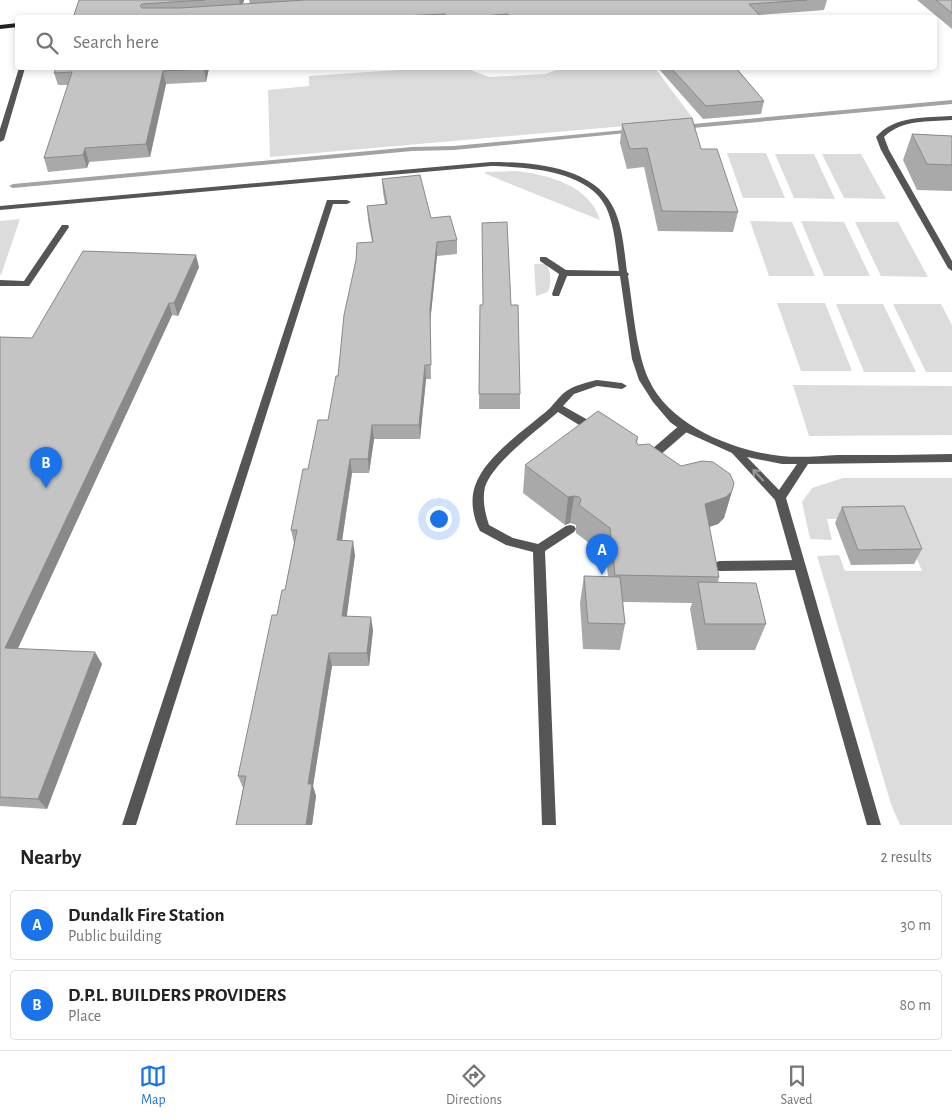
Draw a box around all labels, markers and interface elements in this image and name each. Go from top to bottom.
search box [15,15,937,70]
icon: search [33,29,61,57]
text: Search here [73,33,159,52]
pin: B [30,447,62,488]
one-way arrow [752,468,764,481]
your location [426,506,452,532]
pin: A [586,534,618,575]
text: Nearby [20,847,81,868]
text: 2 results [880,849,932,865]
text: Dundalk Fire Station [68,906,225,925]
text: A [32,917,42,933]
text: 30 m [901,917,931,933]
text: Public building [68,928,162,944]
text: D.P.L. BUILDERS PROVIDERS [68,986,286,1005]
text: B [32,997,42,1013]
text: 80 m [900,997,931,1013]
text: Place [68,1008,101,1024]
tab: Map [139,1062,167,1109]
tab: Directions [446,1062,502,1109]
tab: Saved [781,1062,813,1109]

